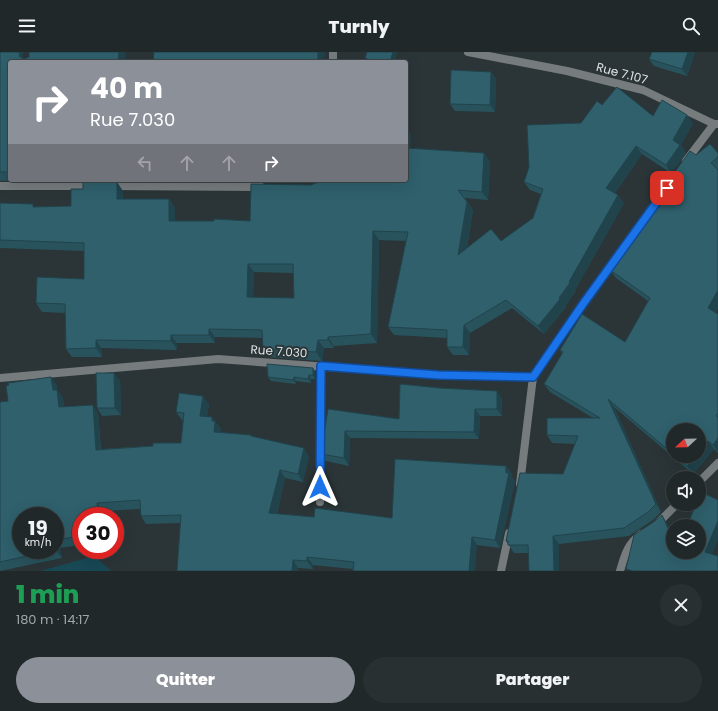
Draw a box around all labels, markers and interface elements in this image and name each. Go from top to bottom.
text: Turnly [329,14,389,39]
icon: menu [16,15,38,37]
icon: search [680,15,702,37]
street label: Rue 7.107 [594,58,650,88]
text: 40 m [90,69,163,108]
icon: right [24,76,76,128]
text: Rue 7.030 [90,107,175,132]
icon: left [134,152,156,174]
icon: ahead [176,152,198,174]
icon: ahead [218,152,240,174]
icon: right [260,152,282,174]
pin [650,171,684,205]
icon: arrive [656,177,678,199]
street label: Rue 7.030 [250,341,308,361]
north arrow [666,423,706,463]
map controls [666,423,706,559]
position arrow [299,466,341,508]
button: sound [666,471,706,511]
speed limit sign: 30 [72,507,124,559]
text: 19 [28,514,48,542]
button: layers [666,519,706,559]
text: km/h [25,535,51,550]
text: 1 min [16,578,79,611]
button: close [660,584,702,626]
text: 180 m · 14:17 [16,610,89,629]
button: Quitter [16,657,355,703]
button: Partager [363,657,702,703]

